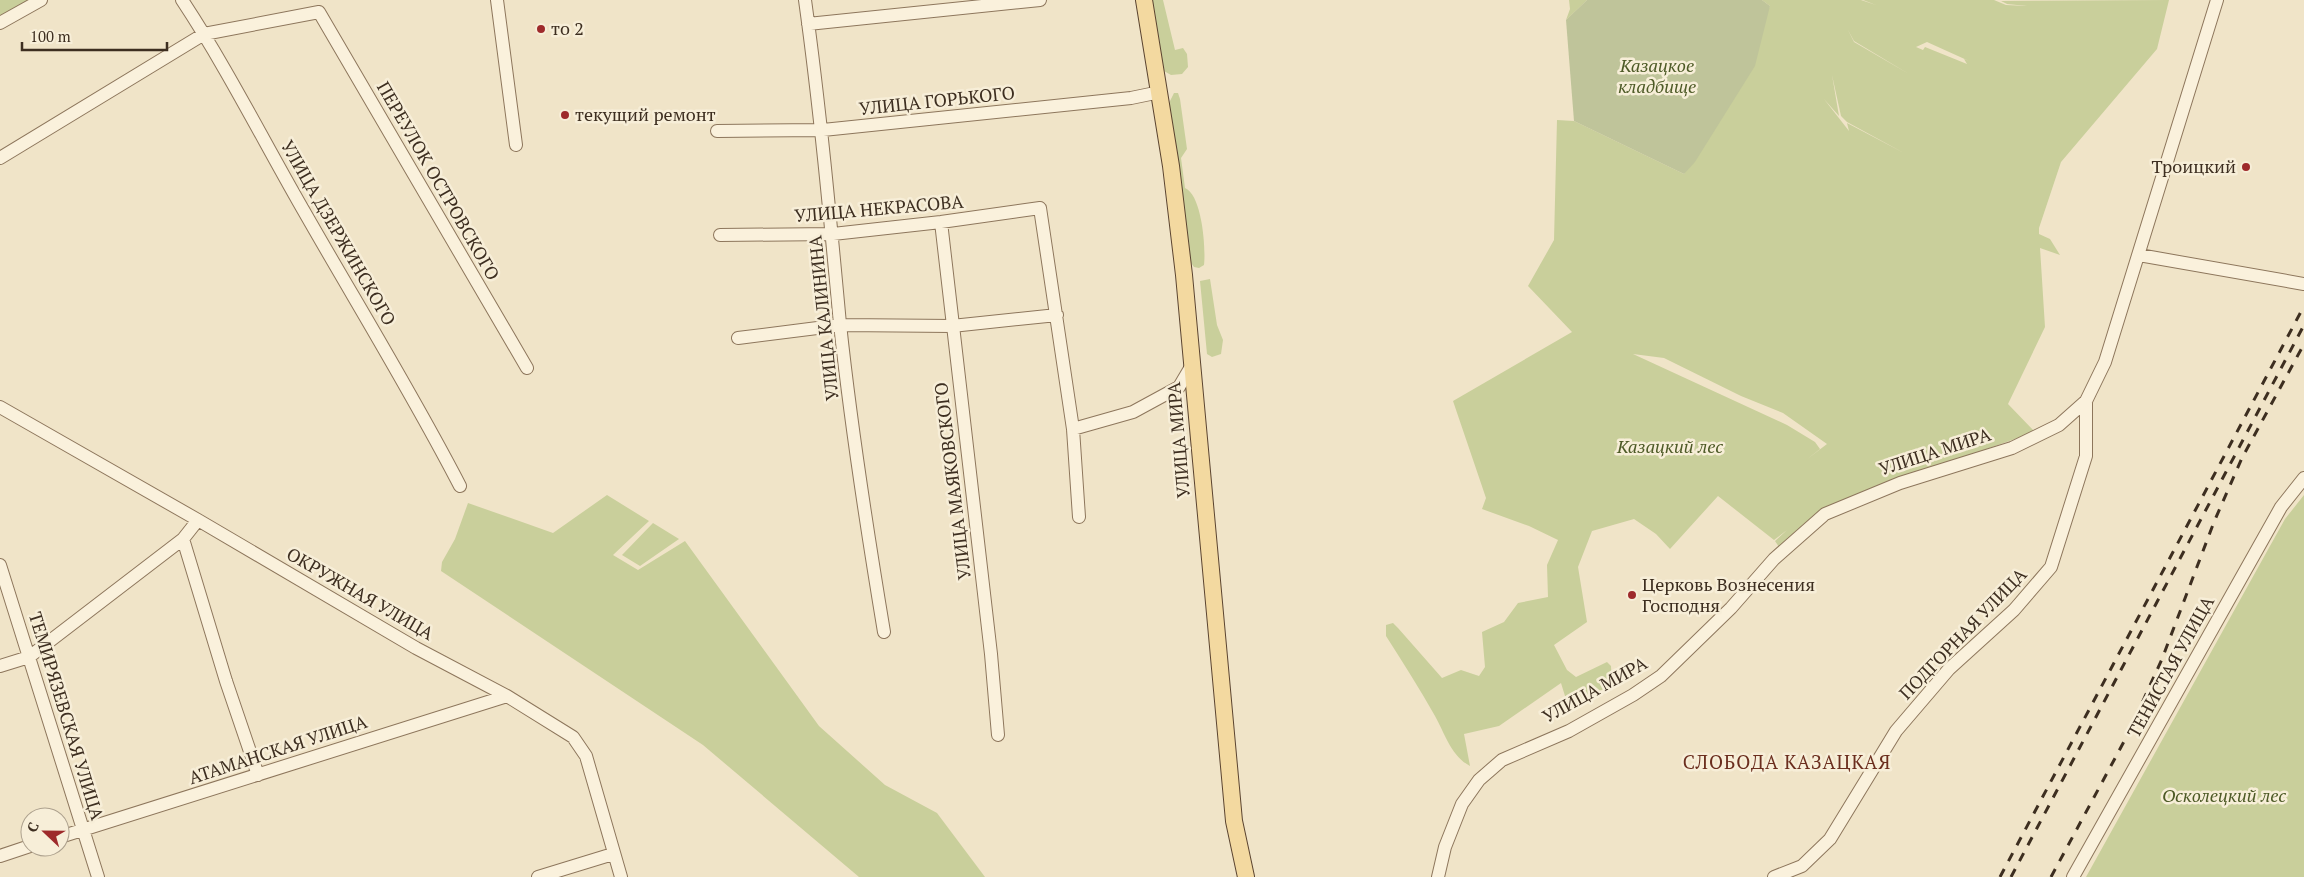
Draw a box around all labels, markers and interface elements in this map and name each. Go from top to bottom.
place label: то 2 [551,16,584,40]
scale bar [22,20,168,52]
marker: то 2 [535,23,547,35]
text: 100 m [30,26,71,46]
park label: Казацкое кладбище [1618,53,1696,98]
street label: ПЕРЕУЛОК ОСТРОВСКОГО [372,77,506,284]
street label: УЛИЦА ГОРЬКОГО [858,80,1016,120]
place label: текущий ремонт [575,102,716,126]
marker: текущий ремонт [559,109,571,121]
street label: УЛИЦА ДЗЕРЖИНСКОГО [276,135,402,330]
place label: Троицкий [2151,154,2236,178]
marker: Троицкий [2240,161,2252,173]
street label: УЛИЦА НЕКРАСОВА [793,189,965,227]
street label: УЛИЦА КАЛИНИНА [802,234,844,402]
street label: УЛИЦА МИРА [1161,380,1195,499]
street label: УЛИЦА МАЯКОВСКОГО [928,381,976,581]
street label: УЛИЦА МИРА [1876,421,1994,480]
park label: Казацкий лес [1616,434,1723,458]
street label: ОКРУЖНАЯ УЛИЦА [283,541,439,645]
street label: ПОДГОРНАЯ УЛИЦА [1893,562,2032,704]
place label: Церковь Вознесения Господня [1642,572,1815,617]
marker: Церковь Вознесения Господня [1626,589,1638,601]
street label: ТЕНИСТАЯ УЛИЦА [2121,591,2219,742]
street label: ТЕМИРЯЗЕВСКАЯ УЛИЦА [24,609,110,823]
street label: УЛИЦА МИРА [1538,650,1652,728]
street label: АТАМАНСКАЯ УЛИЦА [185,709,371,789]
district label: СЛОБОДА КАЗАЦКАЯ [1683,749,1891,774]
park label: Осколецкий лес [2162,783,2286,807]
north arrow [20,807,70,857]
text: С [22,819,43,835]

